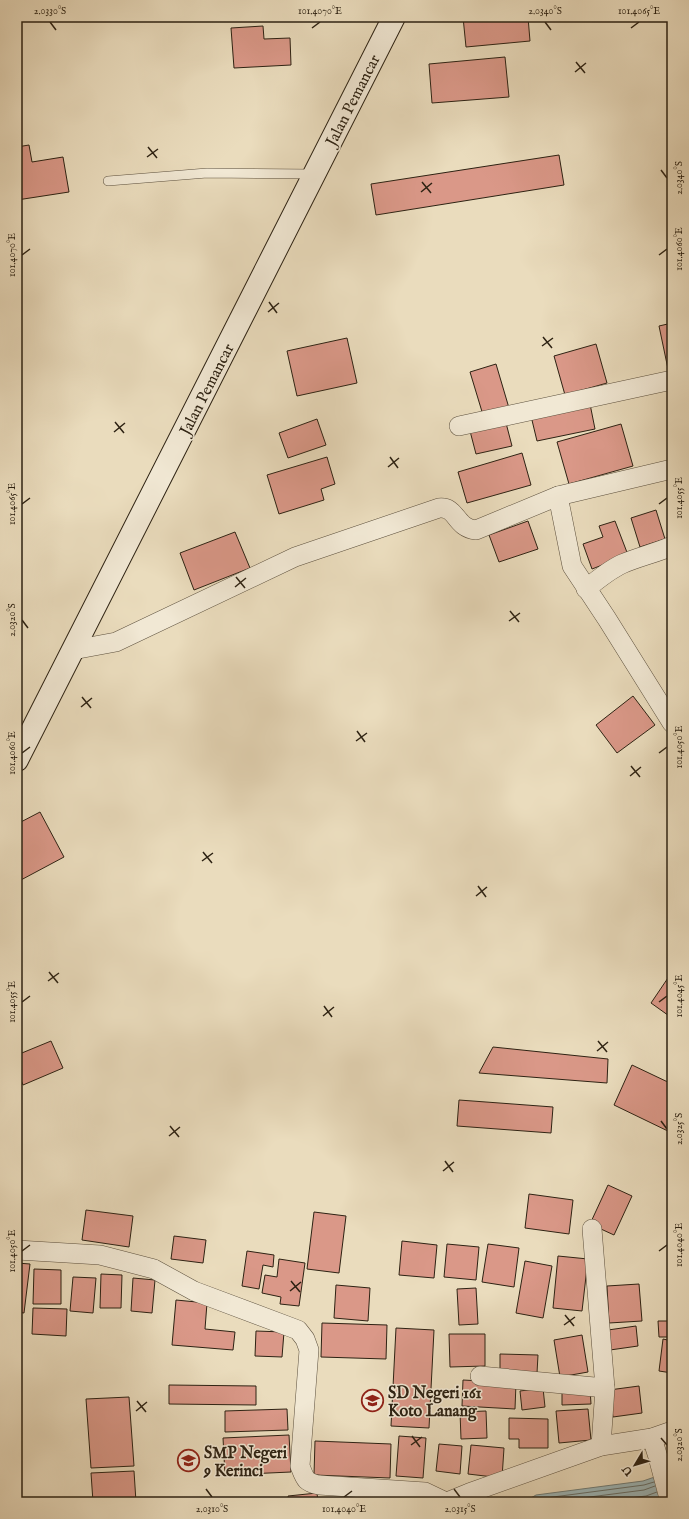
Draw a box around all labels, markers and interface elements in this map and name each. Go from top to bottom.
text: 2.0330°S [34,5,66,18]
text: 101.4070°E [298,5,342,18]
text: 2.0340°S [528,5,562,18]
text: 101.4065°E [618,5,660,18]
street label: Jalan Pemancar [321,52,385,152]
text: 2.0340°S [673,161,686,195]
text: 101.4060°E [673,227,686,271]
text: 101.4070°E [6,233,19,277]
street label: Jalan Pemancar [175,341,239,441]
text: 101.4055°E [673,477,686,519]
text: 101.4065°E [6,483,19,525]
text: 2.0320°S [6,603,19,637]
text: 101.4050°E [673,725,686,768]
text: 101.4060°E [6,731,19,775]
text: 101.4045°E [673,975,686,1017]
text: 101.4055°E [6,981,19,1023]
text: 2.0325°S [673,1113,686,1145]
text: 101.4040°E [673,1223,686,1267]
text: 101.4050°E [6,1229,19,1272]
place label: SD Negeri 161 Koto Lanang [388,1384,482,1422]
school or university icon: SD Negeri 161 Koto Lanang [360,1388,386,1414]
text: 2.0320°S [673,1428,686,1462]
place label: SMP Negeri 9 Kerinci [203,1444,288,1482]
north arrow [615,1445,655,1485]
school or university icon: SMP Negeri 9 Kerinci [175,1448,201,1474]
text: U [619,1462,637,1479]
text: 2.0310°S [196,1503,228,1516]
text: 101.4040°E [322,1503,366,1516]
text: 2.0315°S [444,1503,476,1516]

